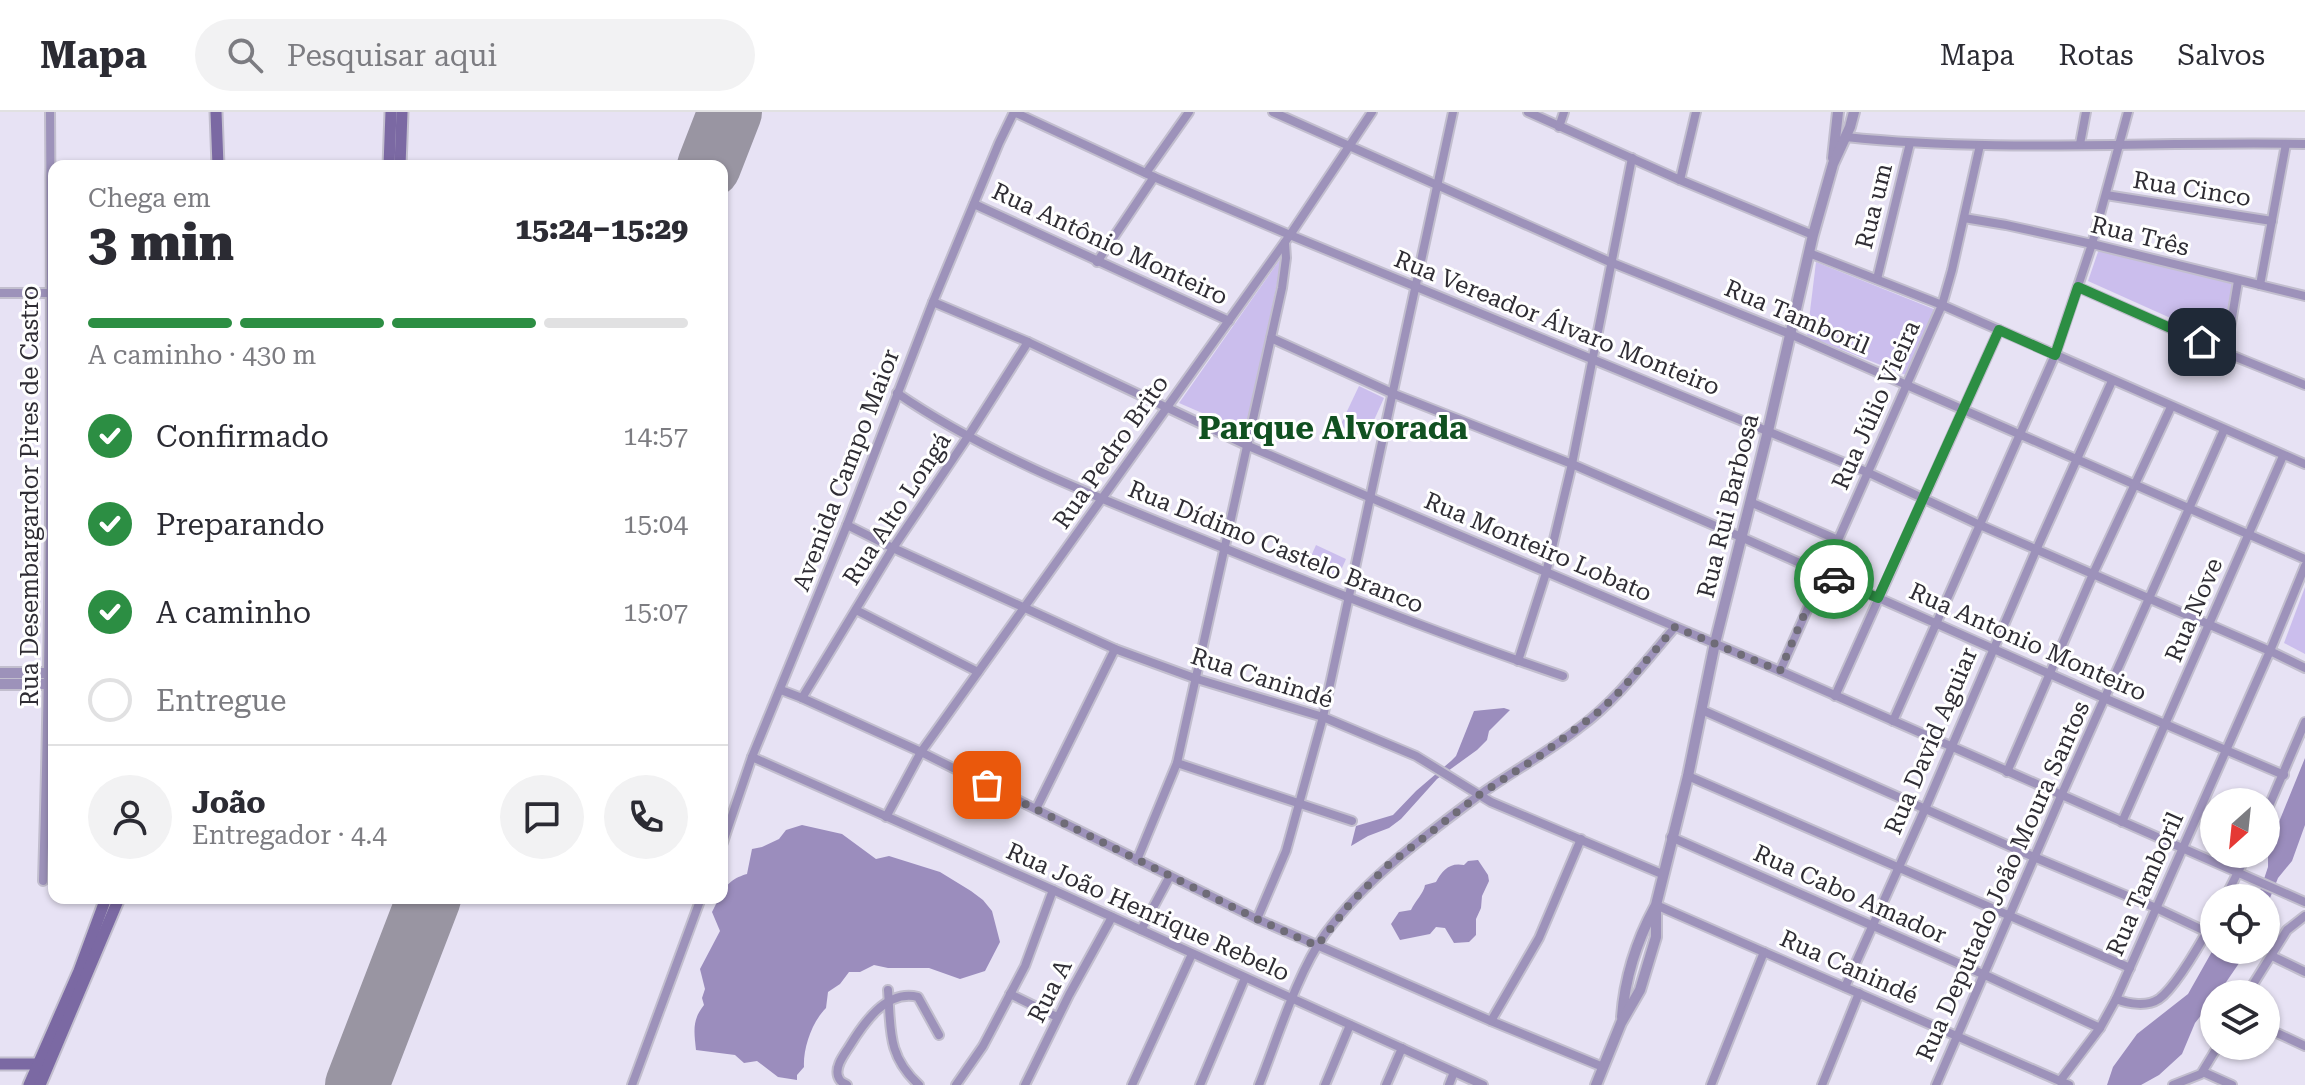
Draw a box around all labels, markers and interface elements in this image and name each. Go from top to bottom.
search box [195,19,755,91]
text: Mapa [40,33,147,77]
icon: search [223,33,267,77]
text: Pesquisar aqui [287,38,497,73]
text: Mapa [1940,39,2014,72]
text: Rotas [2058,39,2133,72]
text: Salvos [2177,39,2265,72]
street label: Rua um [1850,160,1898,252]
street label: Rua Cinco [2131,166,2253,212]
street label: Rua Antônio Monteiro [988,177,1232,311]
text: Chega em [88,183,211,213]
street label: Rua Três [2088,210,2192,262]
text: 15:24–15:29 [515,211,688,246]
text: 3 min [88,212,234,273]
street label: Rua Vereador Álvaro Monteiro [1390,244,1724,401]
street label: Rua Tamboril [1720,274,1874,360]
street label: Rua Desembargardor Pires de Castro [16,286,44,706]
pin [2168,308,2236,376]
street label: Rua Júlio Vieira [1826,316,1926,494]
icon: home [2180,320,2224,364]
text: A caminho · 430 m [88,340,316,370]
street label: Avenida Campo Maior [787,345,905,595]
street label: Rua Pedro Brito [1048,370,1174,534]
district label: Parque Alvorada [1198,409,1468,447]
street label: Rua Rui Barbosa [1692,411,1764,601]
icon: check [88,414,132,458]
text: Confirmado [156,419,329,454]
text: 14:57 [623,421,688,451]
street label: Rua Alto Longá [837,428,957,590]
street label: Rua Dídimo Castelo Branco [1124,475,1428,619]
street label: Rua Monteiro Lobato [1420,486,1656,608]
icon: check [88,502,132,546]
text: Preparando [156,507,325,542]
text: 15:04 [623,509,688,539]
courier [1794,539,1874,619]
street label: Rua Nove [2160,554,2228,666]
icon: car [1812,557,1856,601]
street label: Rua Antonio Monteiro [1905,577,2151,707]
icon: check [88,590,132,634]
text: A caminho [156,595,311,630]
text: 15:07 [623,597,688,627]
street label: Rua Canindé [1187,642,1337,714]
street label: Rua David Aguiar [1879,643,1983,839]
text: Entregue [156,683,286,718]
street label: Rua Deputado João Moura Santos [1911,697,2095,1065]
pin [953,751,1021,819]
icon: bag [965,763,1009,807]
button: person [88,775,172,859]
button: chat [500,775,584,859]
button: phone [604,775,688,859]
text: João [192,785,266,820]
north arrow [2200,788,2280,868]
map controls [2200,788,2280,1060]
street label: Rua Tamboril [2101,808,2189,960]
text: Entregador · 4.4 [192,820,387,850]
street label: Rua João Henrique Rebelo [1002,837,1294,987]
street label: Rua Cabo Amador [1749,839,1951,949]
button: locate [2200,884,2280,964]
street label: Rua Canindé [1776,924,1922,1010]
street label: Rua A [1022,955,1078,1027]
button: layers [2200,980,2280,1060]

